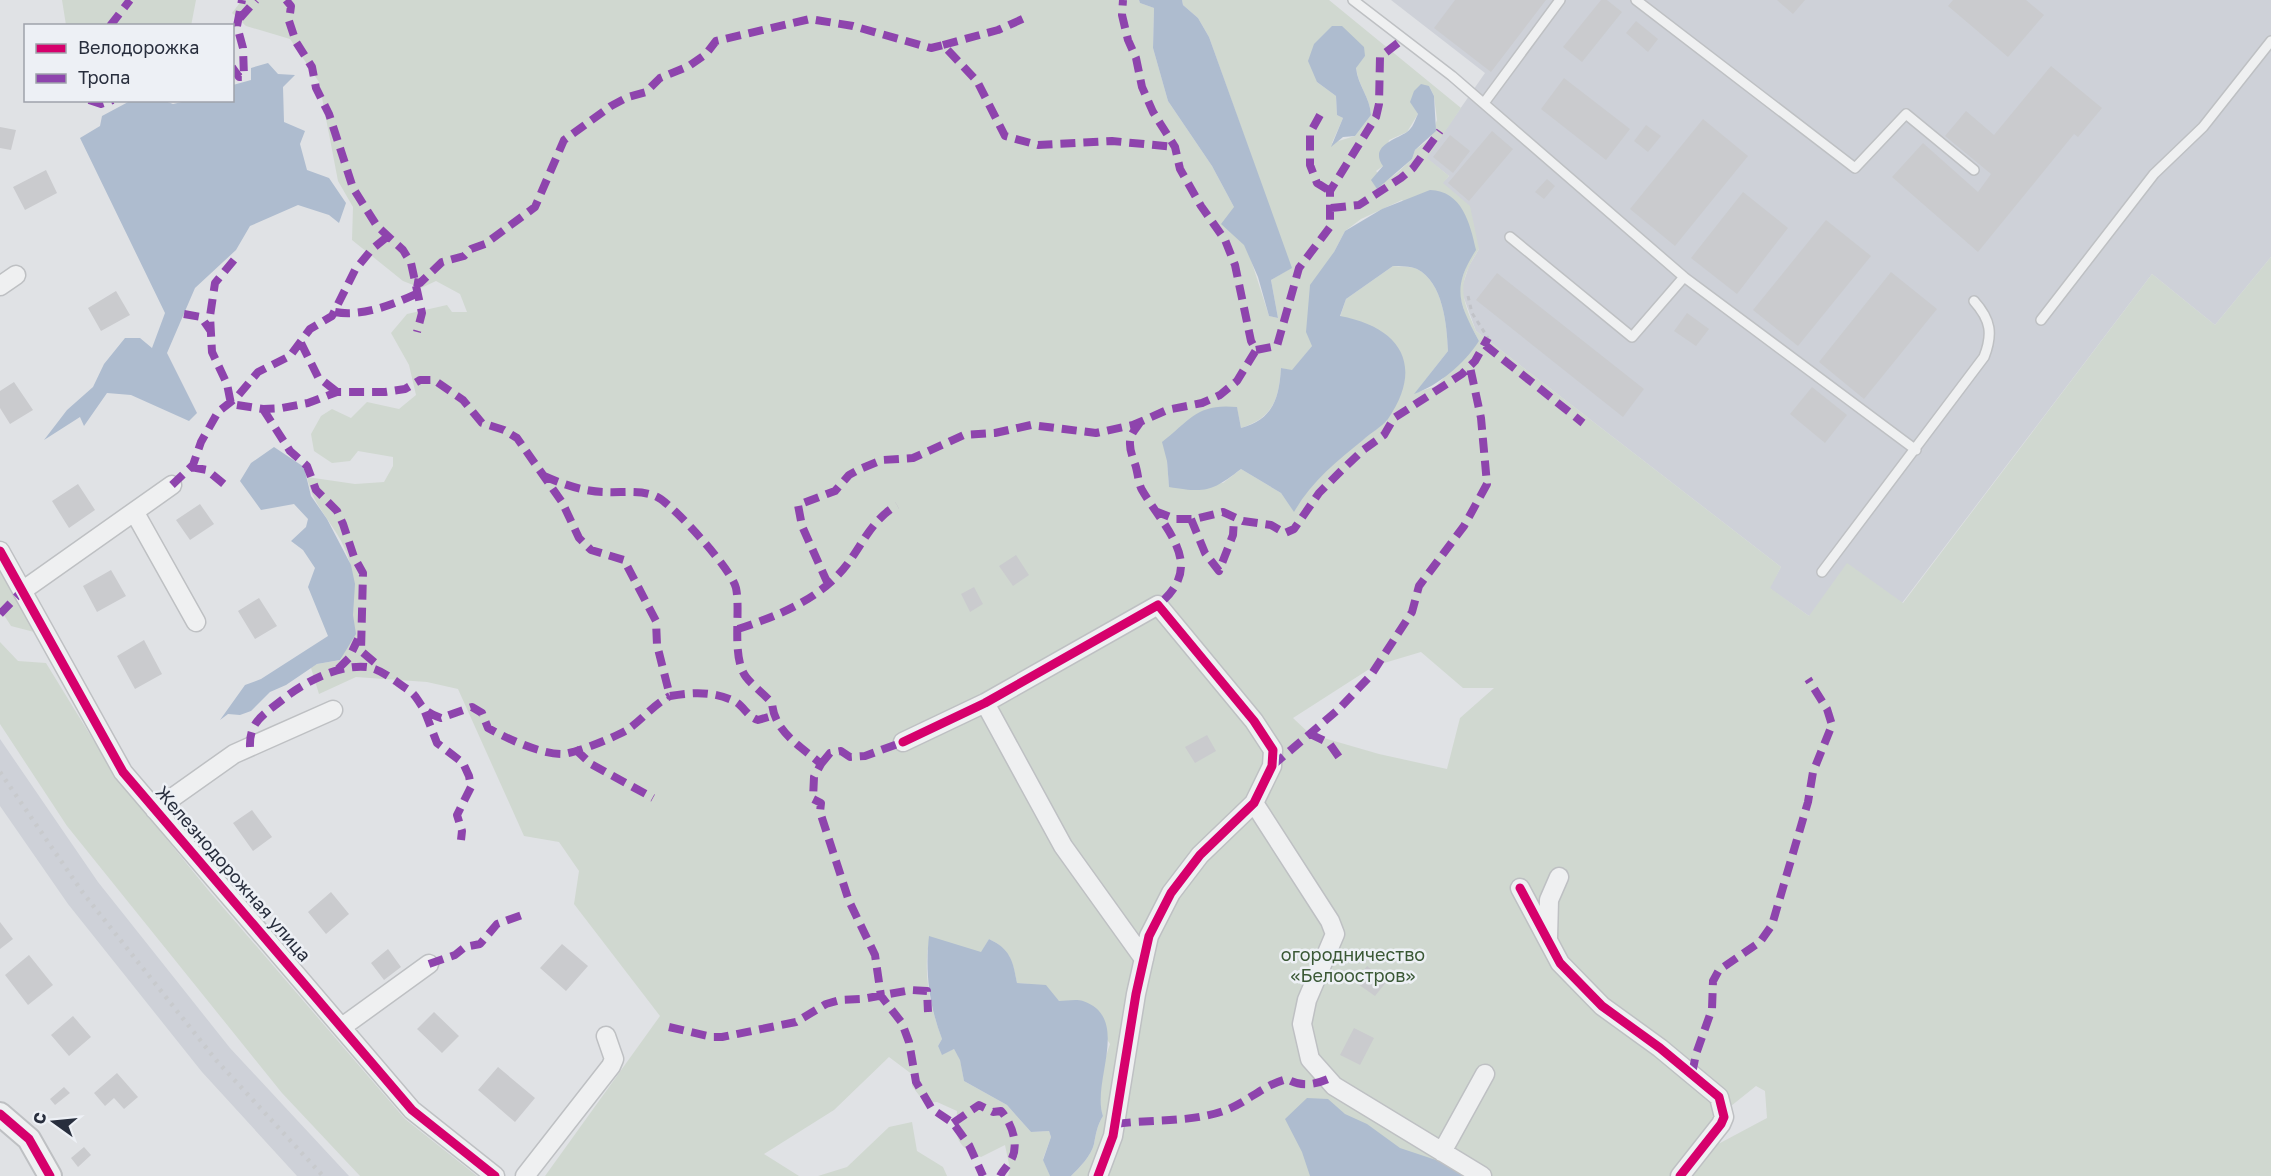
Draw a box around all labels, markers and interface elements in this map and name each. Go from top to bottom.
legend [24,24,234,102]
text: Велодорожка [78,36,199,58]
text: Тропа [78,66,130,88]
street label: Железнодорожная улица [151,781,316,966]
park label: огородничество «Белоостров» [1281,943,1425,986]
north arrow [24,1092,84,1152]
text: С [28,1110,51,1126]

